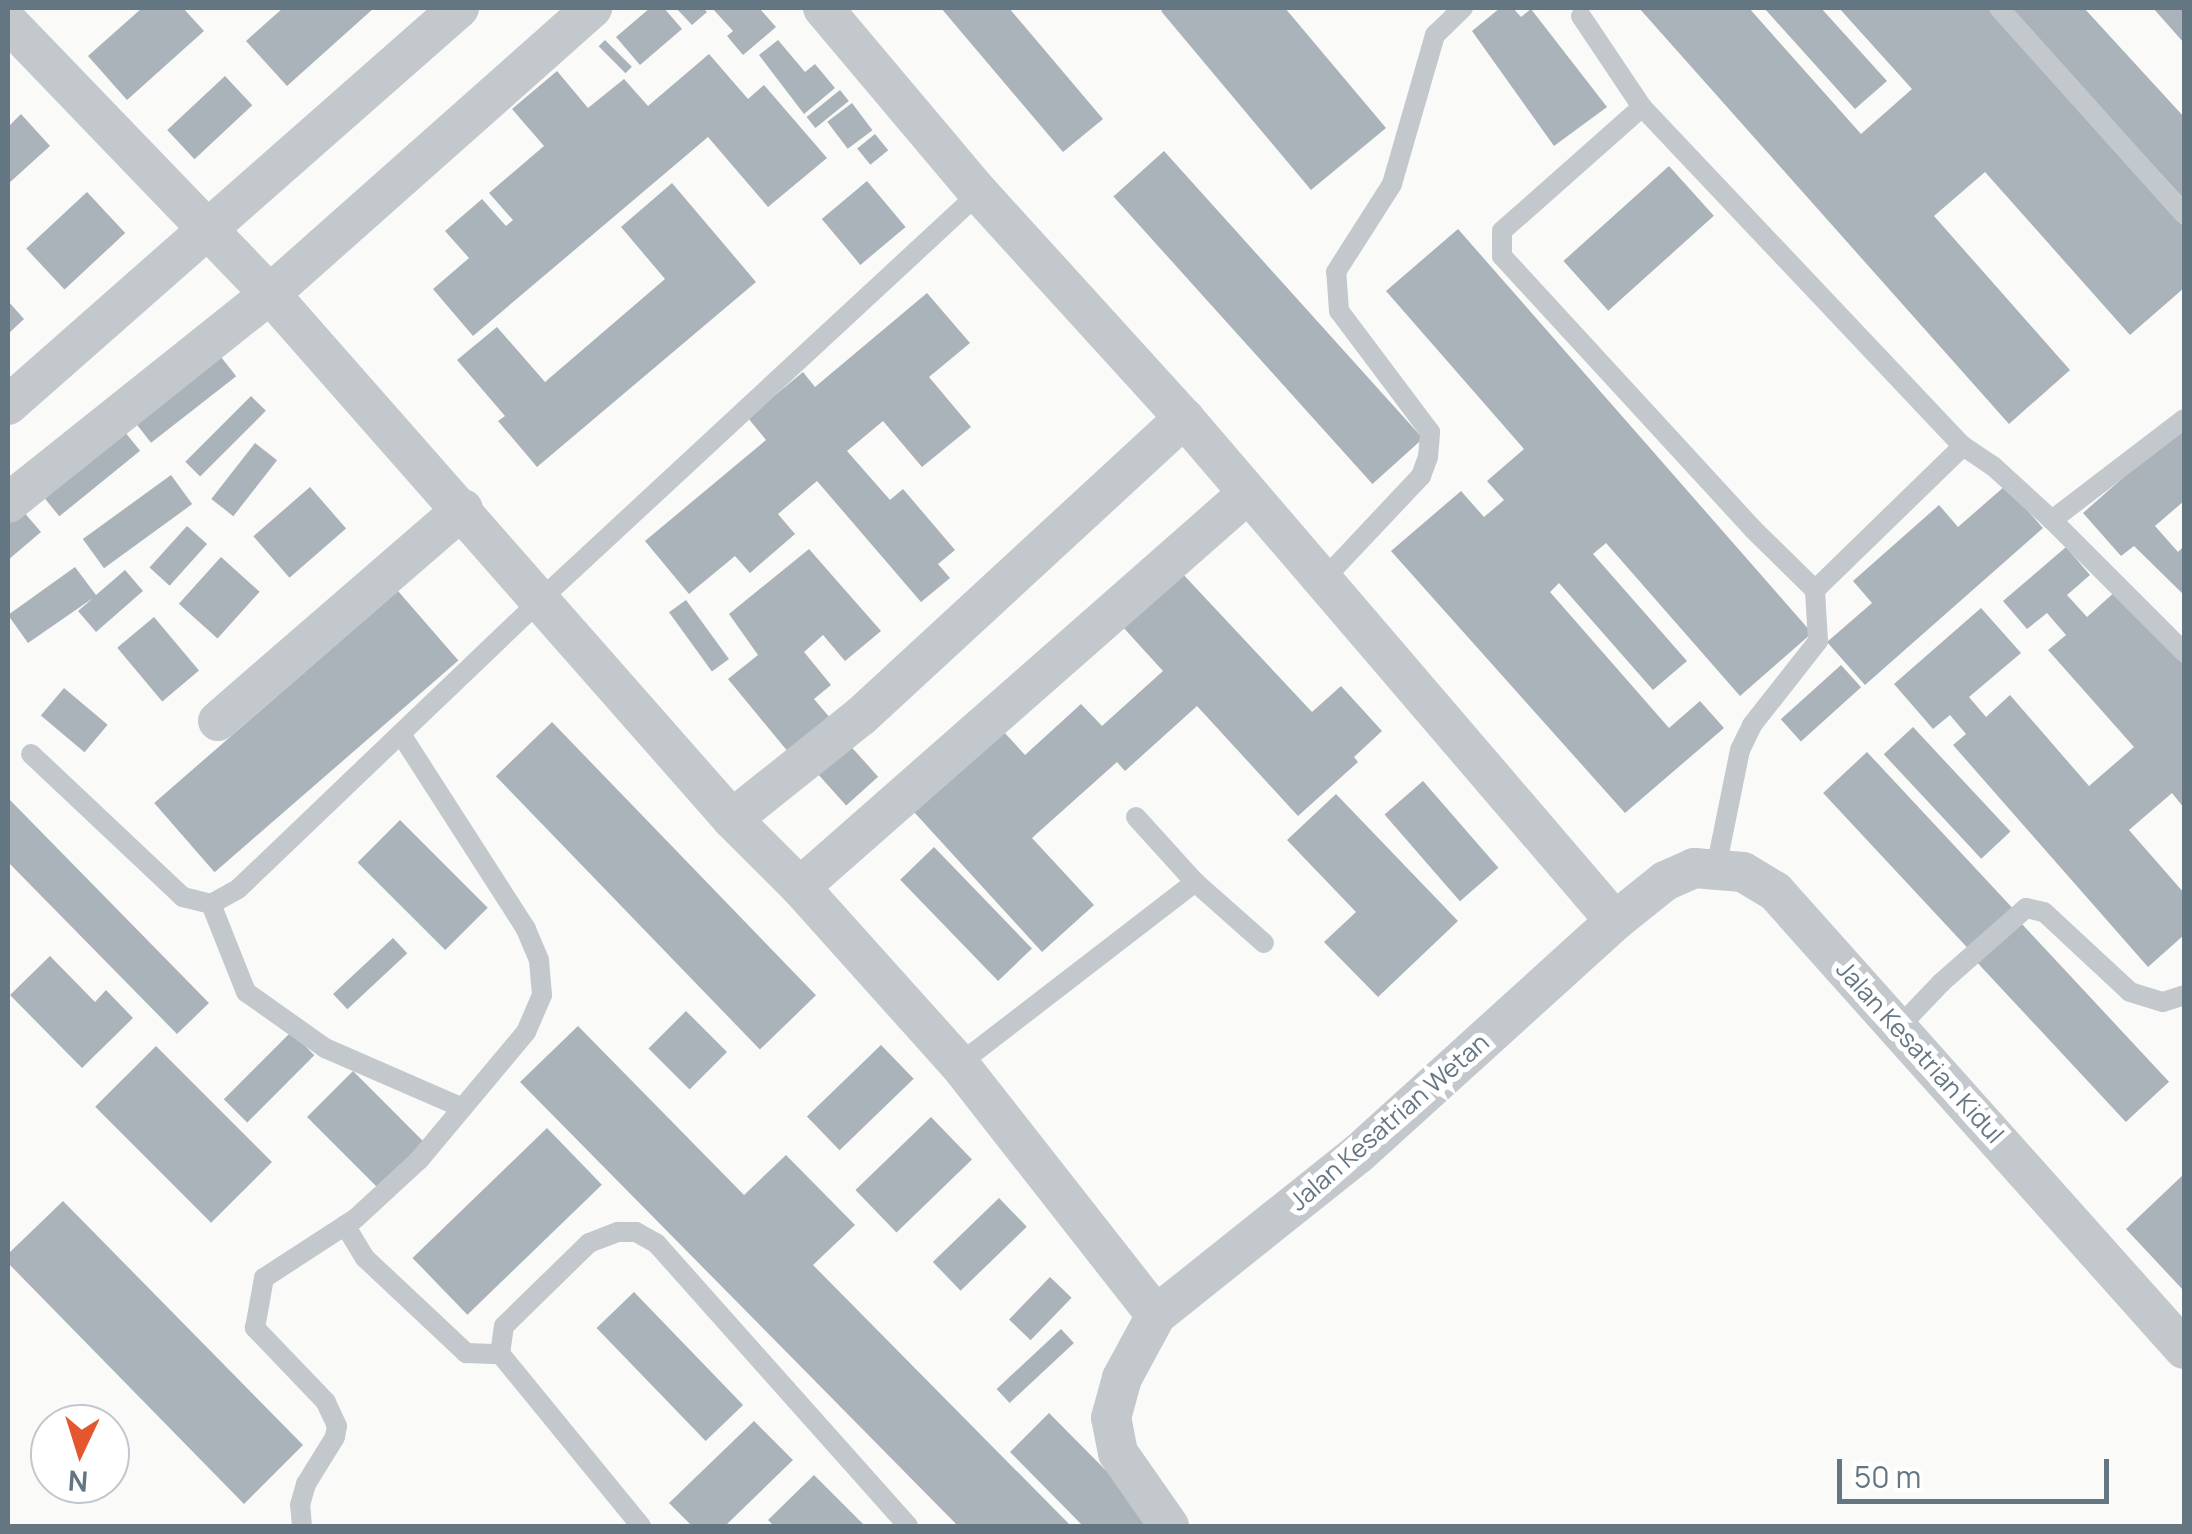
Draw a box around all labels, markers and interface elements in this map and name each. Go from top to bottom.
street label: Jalan Kesatrian Kidul [1830,955,2010,1149]
street label: Jalan Kesatrian Wetan [1283,1027,1495,1217]
north arrow [30,1404,130,1504]
scale bar [1842,1439,2114,1501]
text: 50 m [1854,1456,1921,1497]
text: N [67,1462,89,1502]

